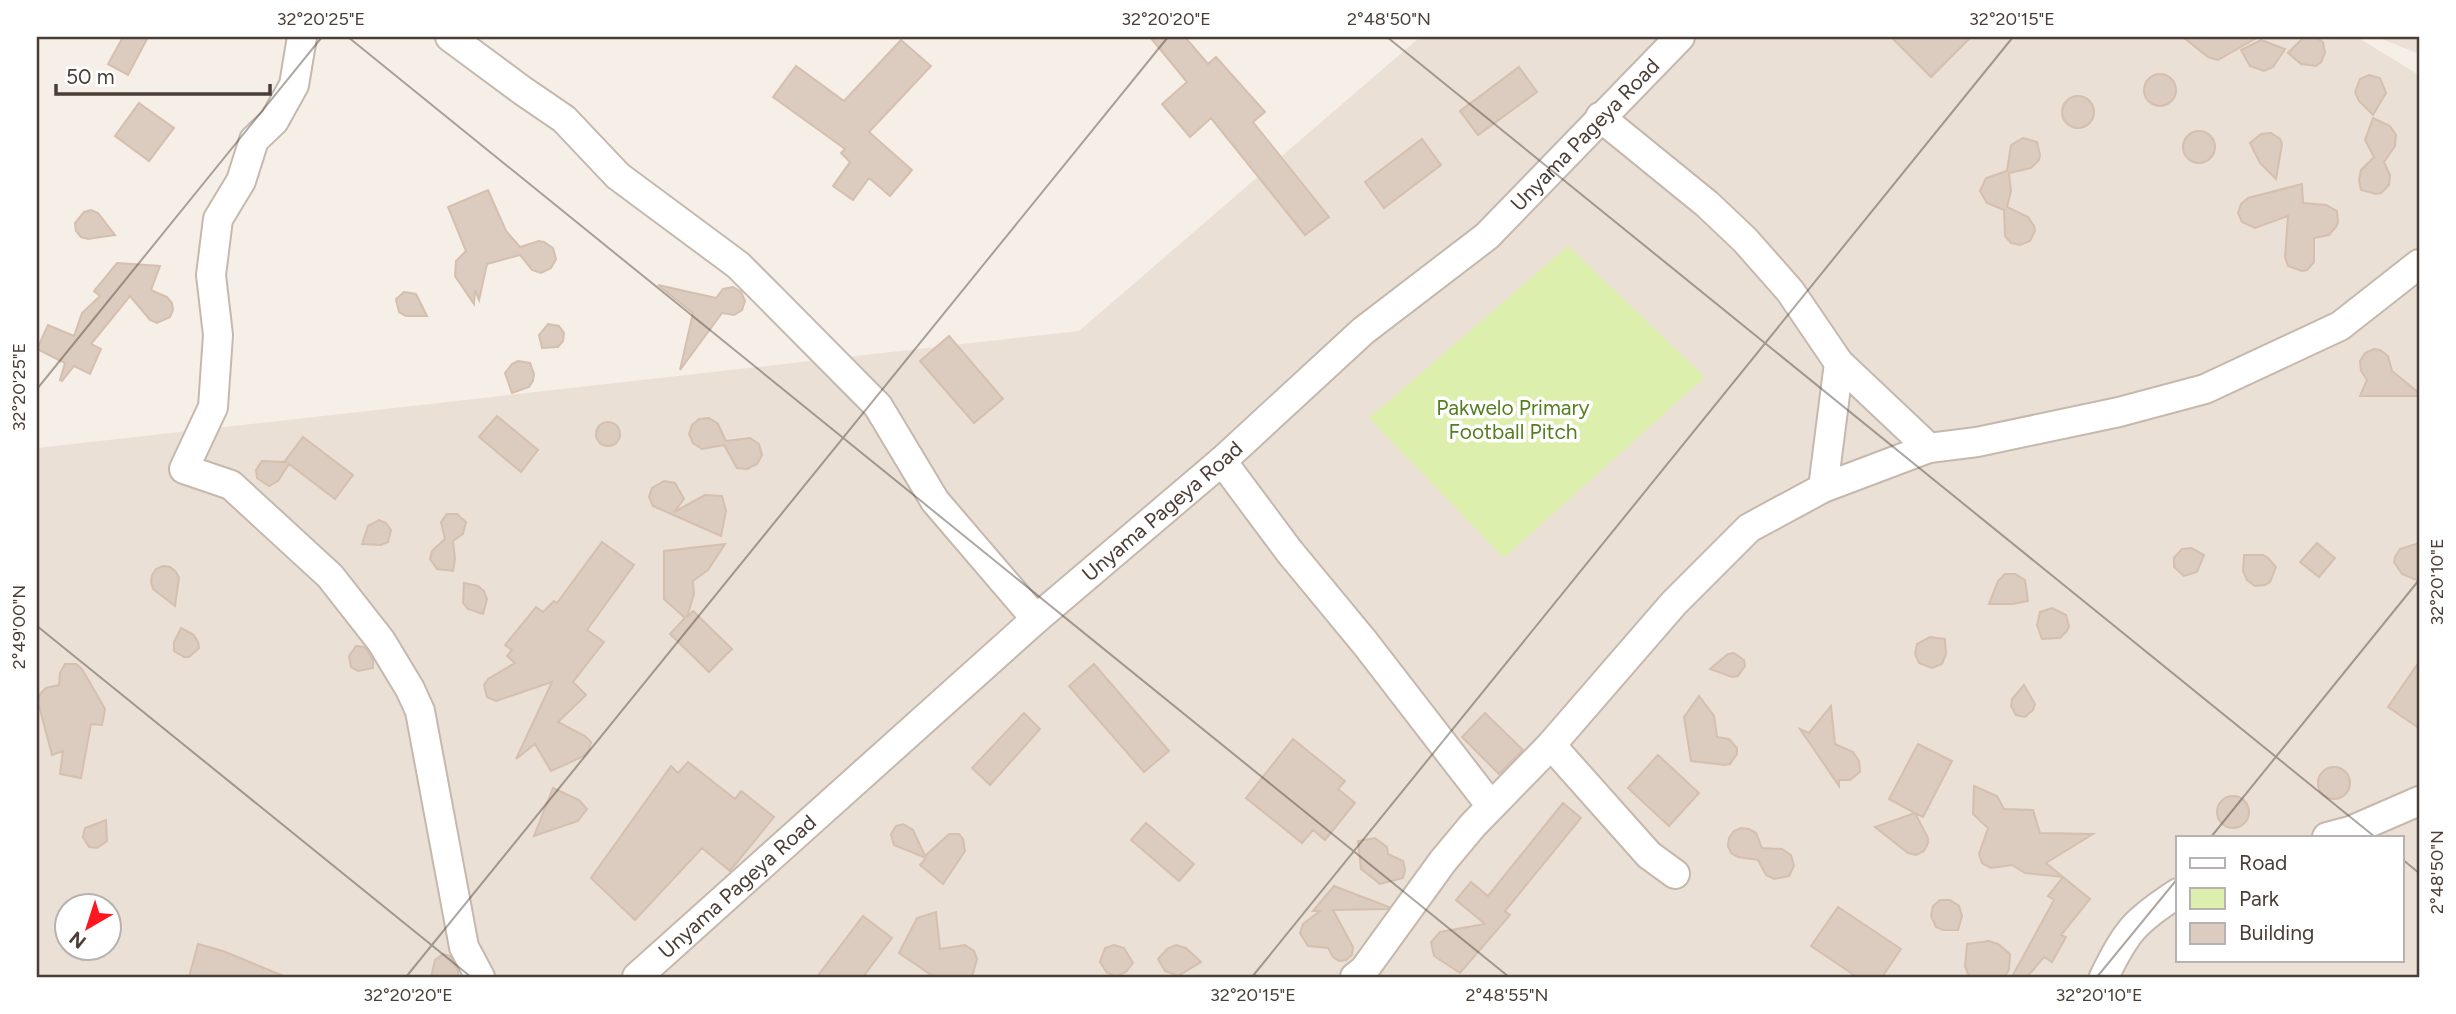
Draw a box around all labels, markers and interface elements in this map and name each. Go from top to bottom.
text: 32°20'25"E [277,8,365,30]
text: 32°20'20"E [1121,8,1211,30]
text: 2°48'50"N [1347,8,1431,30]
text: 32°20'15"E [1969,8,2055,30]
scale bar [56,52,270,96]
street label: Unyama Pageya Road [1505,53,1664,216]
text: 50 m [66,64,115,89]
text: 32°20'25"E [8,343,30,431]
park label: Pakwelo Primary Football Pitch [1436,395,1590,444]
street label: Unyama Pageya Road [1077,436,1247,586]
text: 32°20'10"E [2426,538,2448,626]
text: 2°49'00"N [8,585,30,669]
street label: Unyama Pageya Road [653,809,821,964]
text: 2°48'50"N [2426,830,2448,914]
legend [2176,836,2404,962]
text: Road [2239,850,2287,875]
text: Park [2239,886,2280,911]
north arrow [52,892,122,962]
text: Building [2239,920,2314,945]
text: N [65,926,91,953]
text: 32°20'20"E [363,984,453,1006]
text: 32°20'15"E [1210,984,1296,1006]
text: 2°48'55"N [1466,984,1548,1006]
text: 32°20'10"E [2055,984,2143,1006]

